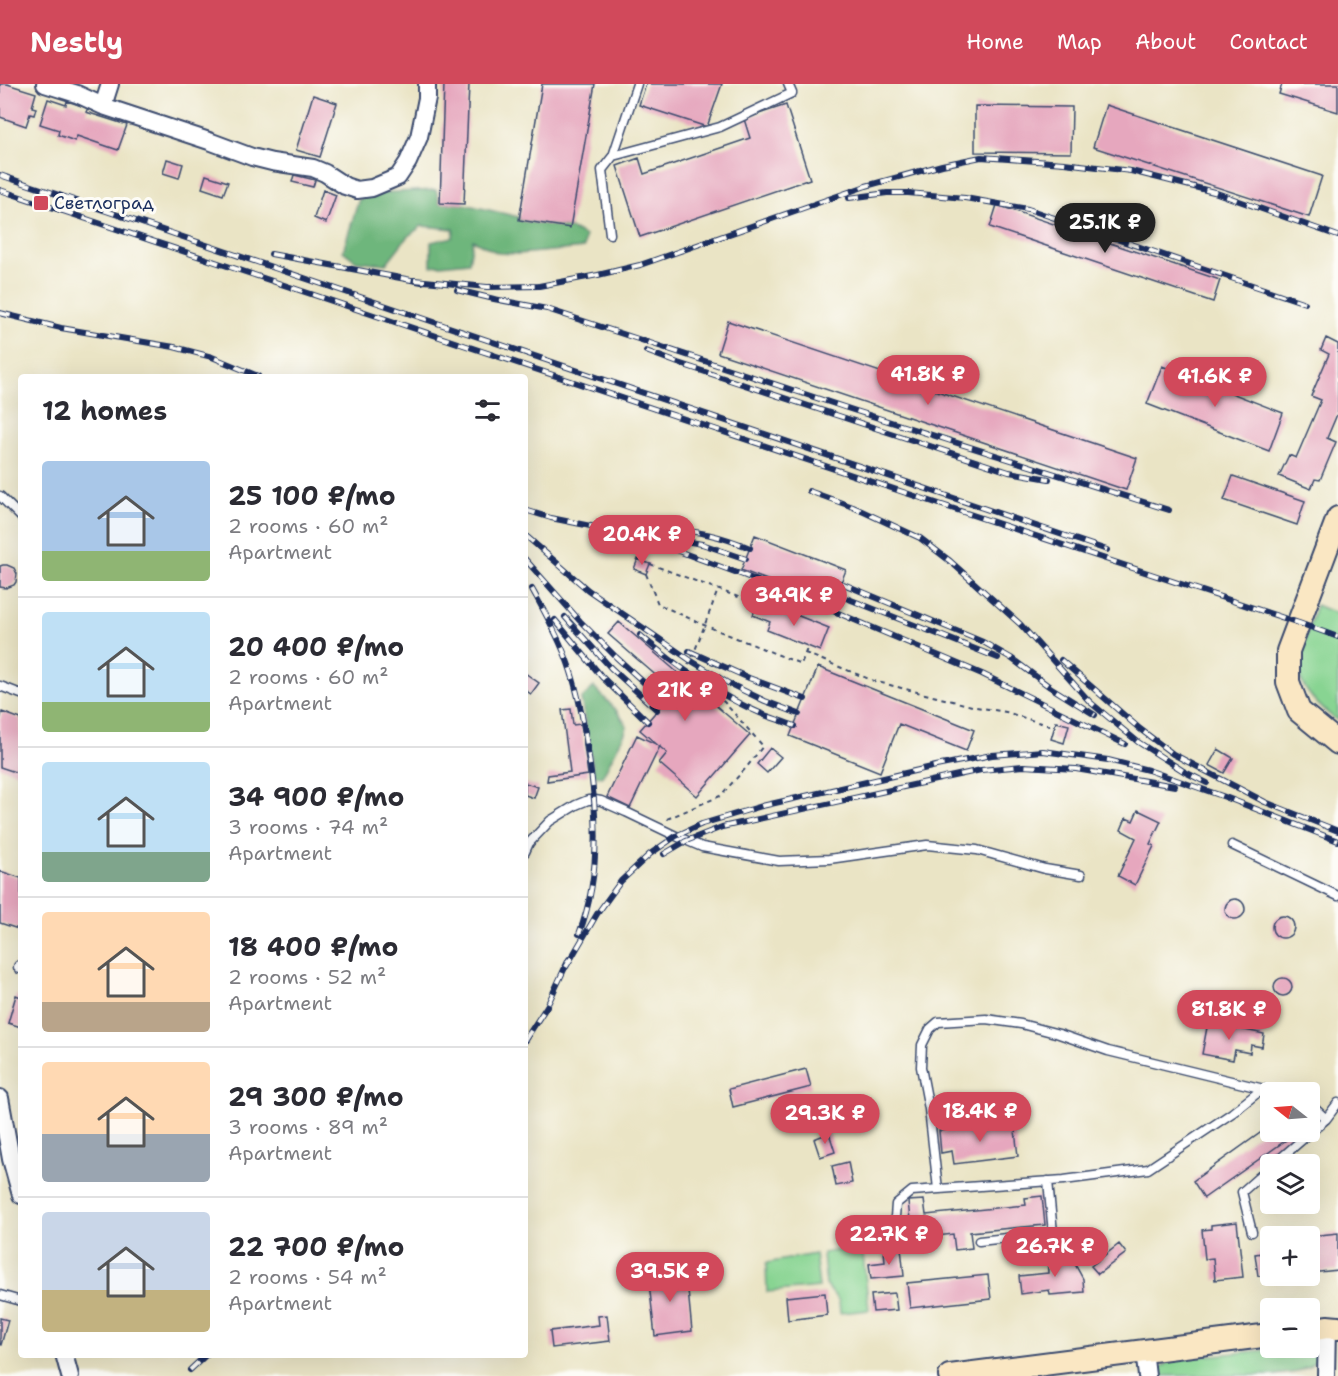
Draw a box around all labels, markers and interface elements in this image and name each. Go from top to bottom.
text: Nestly [30,23,123,61]
text: Home [966,28,1024,56]
text: Map [1057,28,1102,56]
text: About [1135,28,1196,56]
text: Contact [1229,28,1308,56]
place label: Светлоград [54,191,155,215]
marker: Светлоград [32,194,50,212]
pin: 25.1K ₽ [1050,203,1160,254]
text: 25.1K ₽ [1068,209,1142,235]
pin: 41.8K ₽ [873,355,983,406]
pin: 41.6K ₽ [1160,357,1270,408]
text: 41.8K ₽ [891,361,965,387]
text: 41.6K ₽ [1178,363,1252,389]
text: 12 homes [42,393,167,428]
icon: filters [471,394,504,427]
text: 25 100 ₽/mo [228,478,396,513]
icon: home [90,485,162,557]
text: 2 rooms · 60 m² [228,513,388,539]
pin: 20.4K ₽ [587,515,697,566]
text: 20.4K ₽ [602,521,682,547]
text: Apartment [228,539,332,565]
pin: 34.9K ₽ [739,576,849,627]
text: 34.9K ₽ [755,582,833,608]
text: 20 400 ₽/mo [228,629,404,664]
icon: home [90,636,162,708]
text: 2 rooms · 60 m² [228,664,388,690]
pin: 21K ₽ [643,671,727,722]
text: 21K ₽ [657,677,713,703]
text: Apartment [228,690,332,716]
text: 34 900 ₽/mo [228,779,404,814]
icon: home [90,786,162,858]
text: 3 rooms · 74 m² [228,814,388,840]
text: Apartment [228,840,332,866]
text: 18 400 ₽/mo [228,929,398,964]
icon: home [90,936,162,1008]
text: 2 rooms · 52 m² [228,964,386,990]
text: Apartment [228,990,332,1016]
pin: 81.8K ₽ [1174,990,1284,1041]
text: 81.8K ₽ [1191,996,1267,1022]
text: 29 300 ₽/mo [228,1079,404,1114]
north arrow [1260,1082,1320,1142]
map controls [1260,1082,1320,1358]
icon: home [90,1086,162,1158]
pin: 18.4K ₽ [925,1092,1035,1143]
pin: 29.3K ₽ [770,1094,880,1145]
text: 18.4K ₽ [942,1098,1018,1124]
text: 29.3K ₽ [785,1100,865,1126]
text: 3 rooms · 89 m² [228,1114,388,1140]
text: Apartment [228,1140,332,1166]
button: layers [1260,1154,1320,1214]
pin: 22.7K ₽ [834,1215,944,1266]
text: 22.7K ₽ [849,1221,929,1247]
button: + [1260,1226,1320,1286]
pin: 26.7K ₽ [1000,1227,1110,1278]
text: 22 700 ₽/mo [228,1229,404,1264]
text: 26.7K ₽ [1015,1233,1095,1259]
icon: home [90,1236,162,1308]
pin: 39.5K ₽ [615,1252,725,1303]
text: 39.5K ₽ [630,1258,710,1284]
text: 2 rooms · 54 m² [228,1264,387,1290]
text: Apartment [228,1290,332,1316]
button: − [1260,1298,1320,1358]

